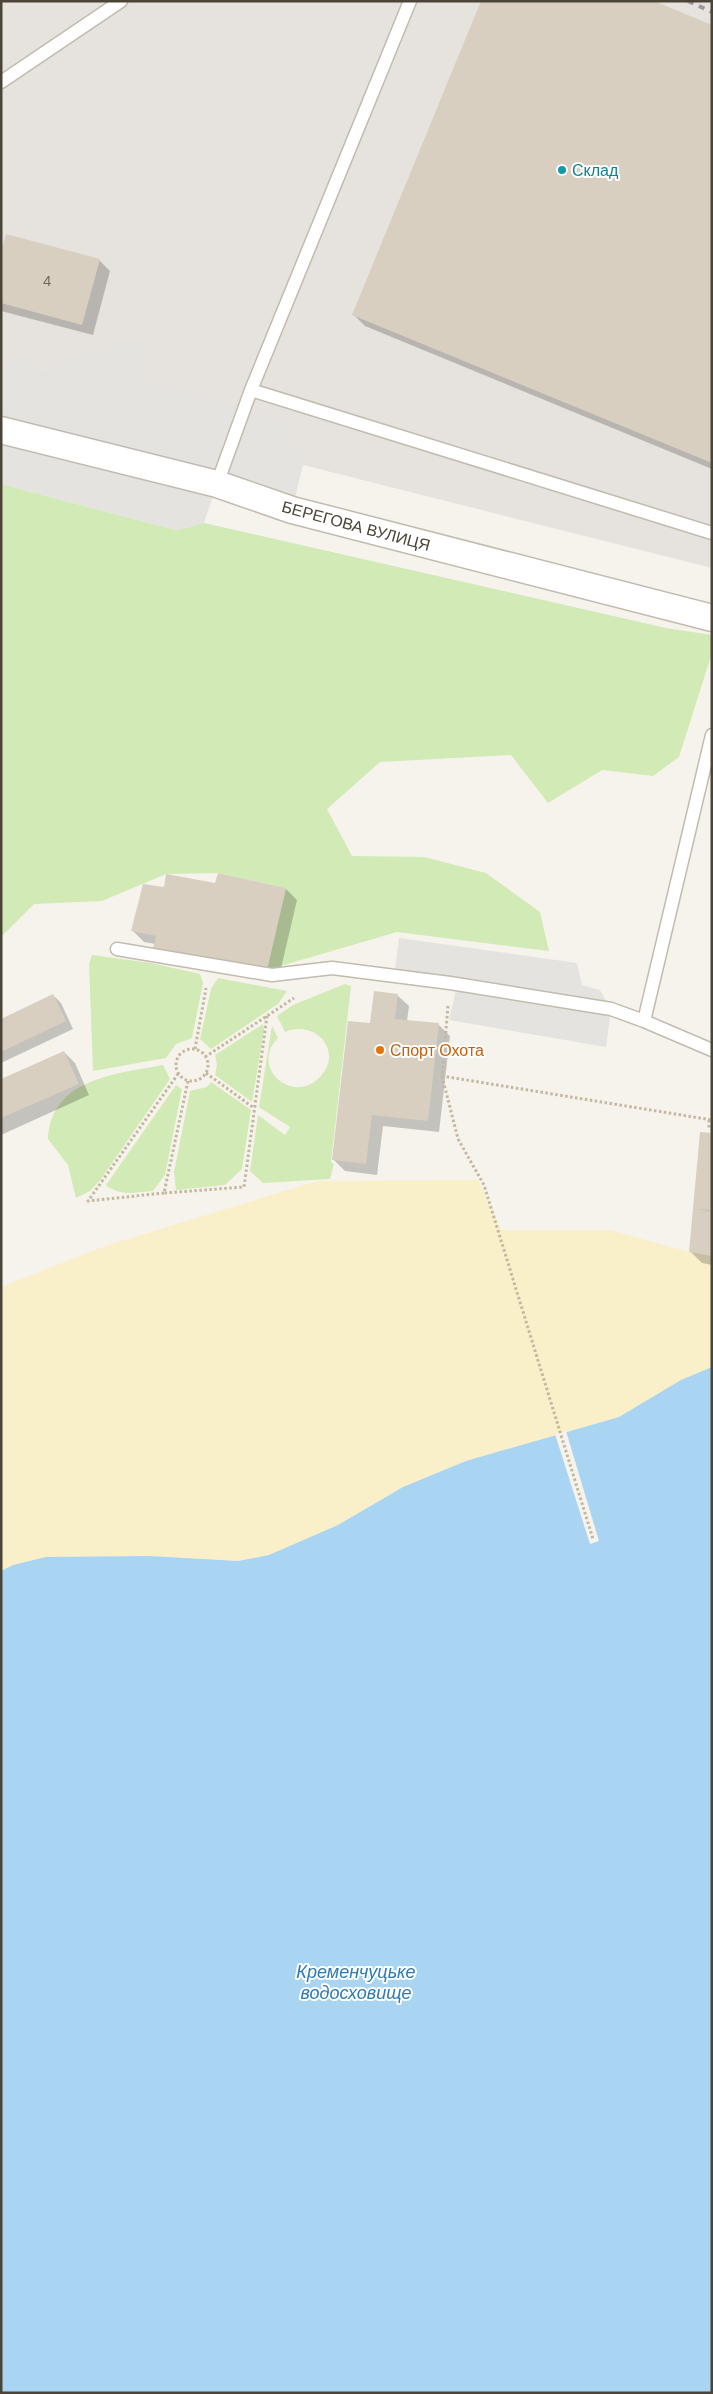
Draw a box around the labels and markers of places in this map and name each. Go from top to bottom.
place label: Склад [572,160,619,181]
marker: Склад [556,164,568,176]
place label: Спорт Охота [390,1040,484,1061]
marker: Спорт Охота [374,1044,386,1056]

